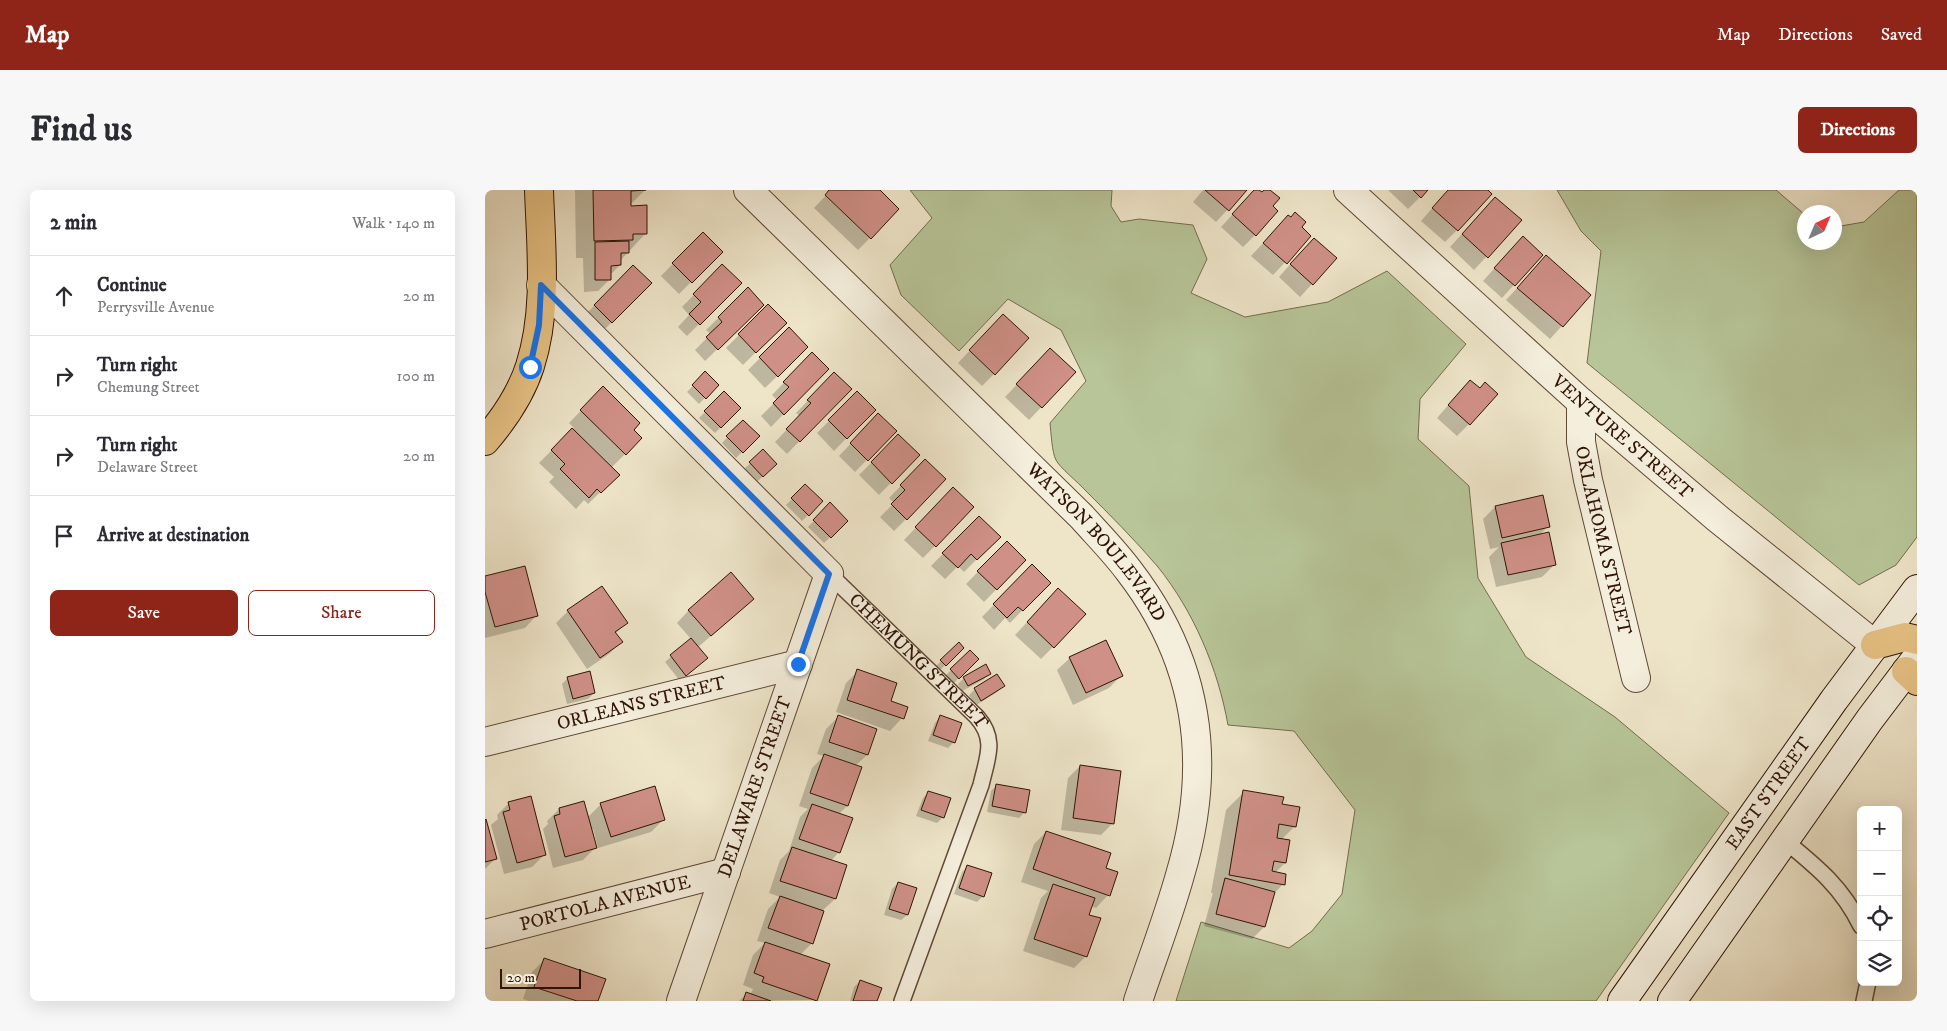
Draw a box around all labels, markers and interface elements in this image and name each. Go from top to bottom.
text: Map [25,20,69,50]
text: Map [1717,24,1750,46]
text: Directions [1778,24,1853,46]
text: Saved [1881,24,1922,46]
button: Directions [1798,107,1917,153]
text: Find us [30,108,132,152]
north arrow [1797,205,1842,250]
text: 2 min [50,210,97,236]
text: Walk · 140 m [352,213,435,233]
text: Continue [97,274,167,297]
icon: ahead [50,282,78,310]
text: 20 m [403,286,435,306]
text: Perrysville Avenue [97,297,214,317]
text: Turn right [97,354,177,377]
route start [519,356,542,379]
icon: right [50,362,78,390]
text: 100 m [397,366,435,386]
street label: VENTURE STREET [1546,369,1698,504]
text: Chemung Street [97,377,200,397]
text: Turn right [97,434,177,457]
icon: right [50,442,78,470]
street label: OKLAHOMA STREET [1570,444,1637,638]
text: 20 m [403,446,435,466]
text: Delaware Street [97,457,198,477]
street label: WATSON BOULEVARD [1021,457,1171,626]
icon: arrive [50,522,78,550]
text: Arrive at destination [97,524,249,547]
street label: CHEMUNG STREET [844,588,994,734]
button: Save [50,590,238,636]
button: Share [248,590,435,636]
route end [787,653,810,676]
street label: ORLEANS STREET [554,671,729,735]
street label: DELAWARE STREET [713,693,797,881]
street label: EAST STREET [1721,732,1816,854]
map controls [1857,806,1902,986]
button: + [1857,806,1902,851]
button: − [1857,851,1902,896]
street label: PORTOLA AVENUE [517,870,693,936]
button: locate [1857,896,1902,941]
button: layers [1857,941,1902,986]
scale bar [500,966,581,989]
text: 20 m [507,969,535,987]

